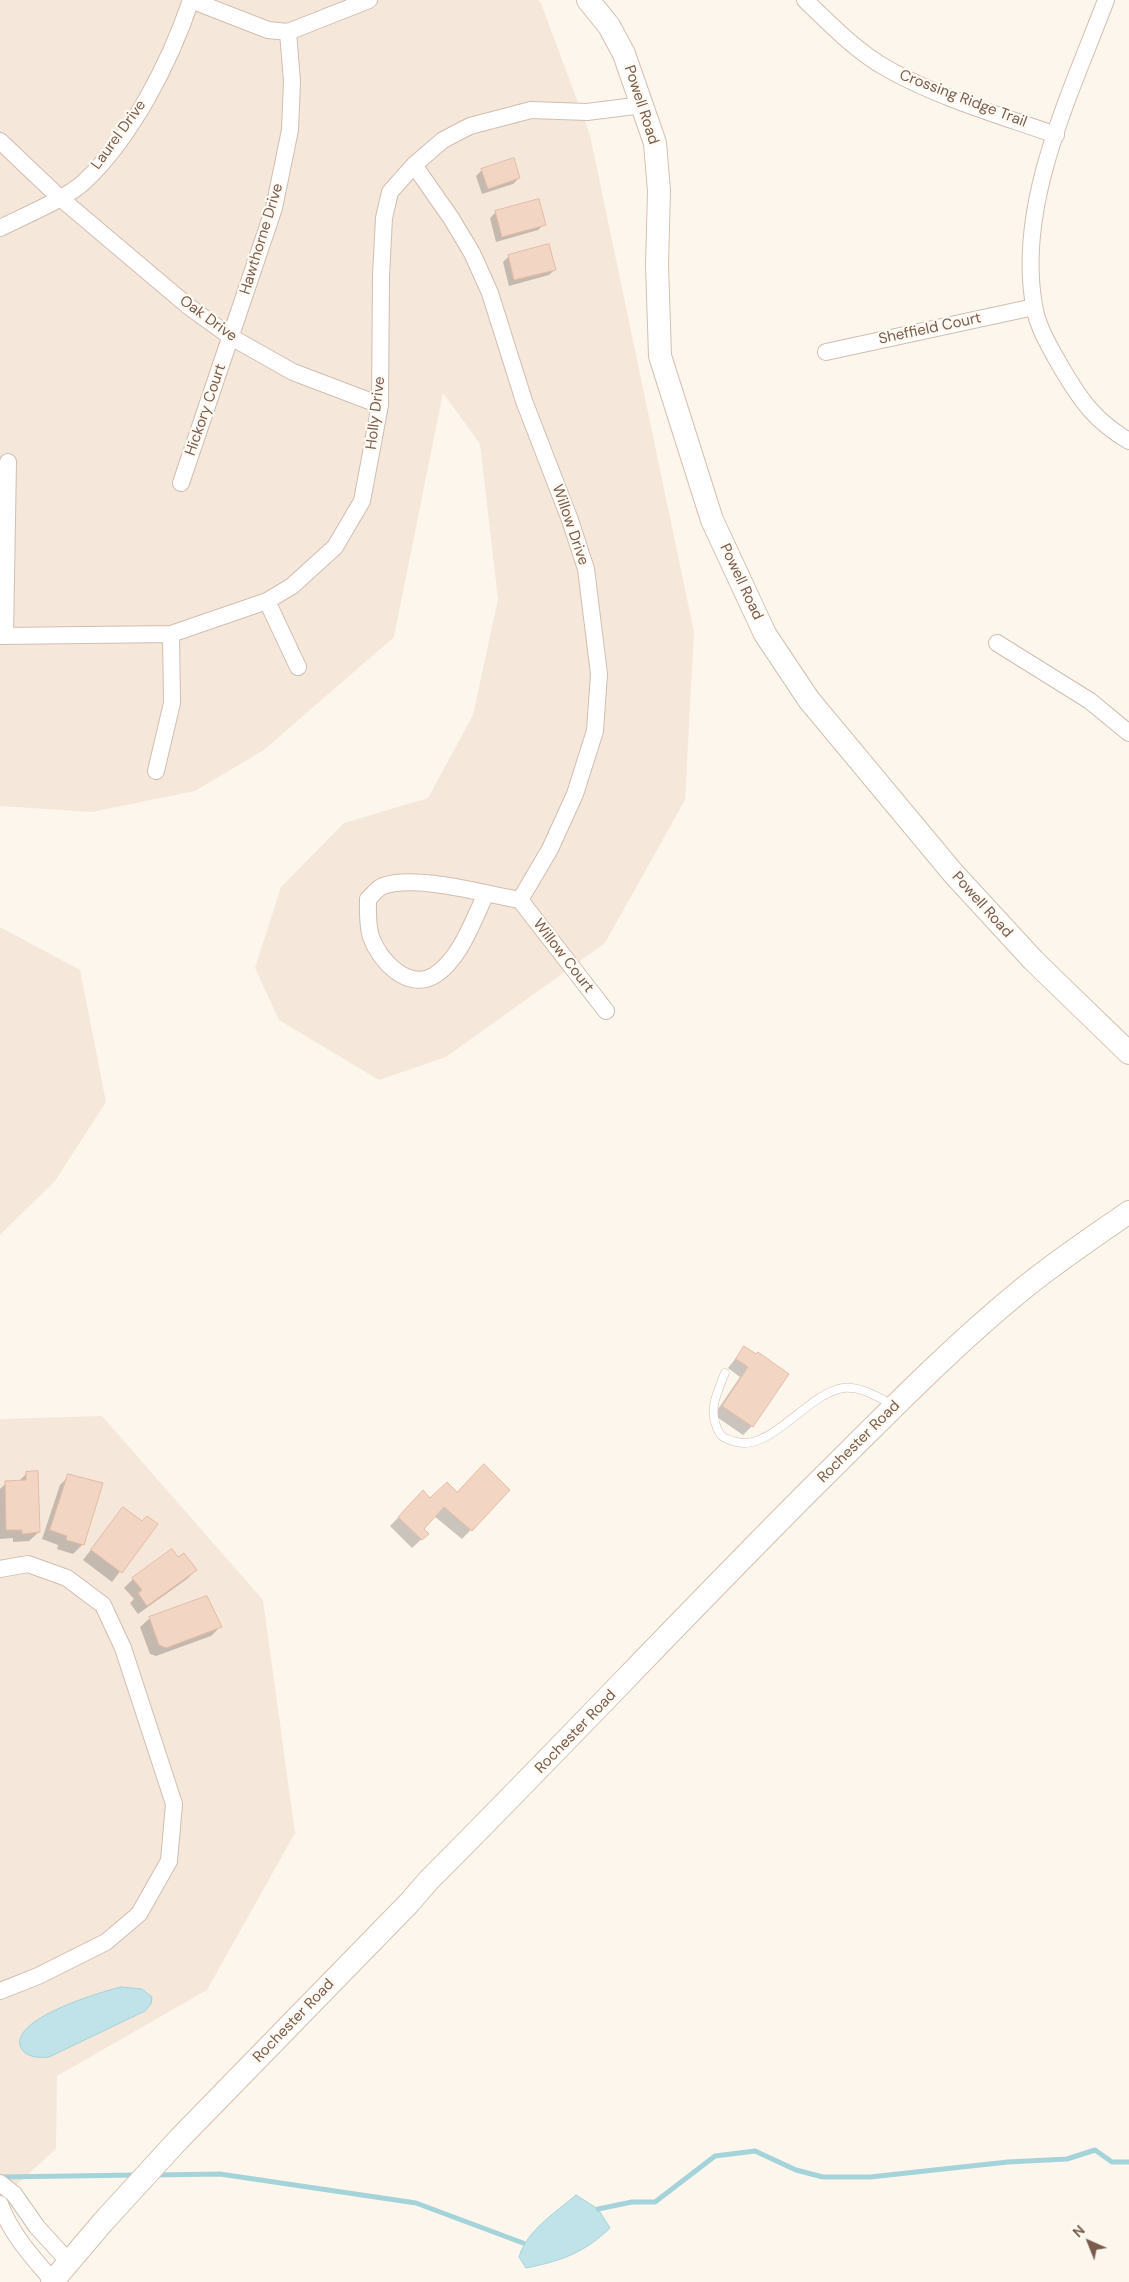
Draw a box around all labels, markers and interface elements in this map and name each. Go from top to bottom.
street label: Powell Road [620,63,662,147]
street label: Crossing Ridge Trail [897,66,1029,132]
street label: Laurel Drive [88,97,150,173]
street label: Hawthorne Drive [237,181,287,297]
street label: Oak Drive [176,292,240,346]
street label: Sheffield Court [877,309,983,349]
street label: Hickory Court [182,362,230,458]
street label: Holly Drive [363,375,389,451]
street label: Willow Drive [548,482,592,568]
street label: Powell Road [715,541,767,623]
street label: Powell Road [948,868,1016,942]
street label: Willow Court [529,916,597,996]
street label: Rochester Road [814,1397,904,1487]
street label: Rochester Road [532,1687,620,1777]
street label: Rochester Road [250,1976,338,2066]
north arrow [1064,2217,1114,2267]
text: N [1069,2221,1089,2241]

